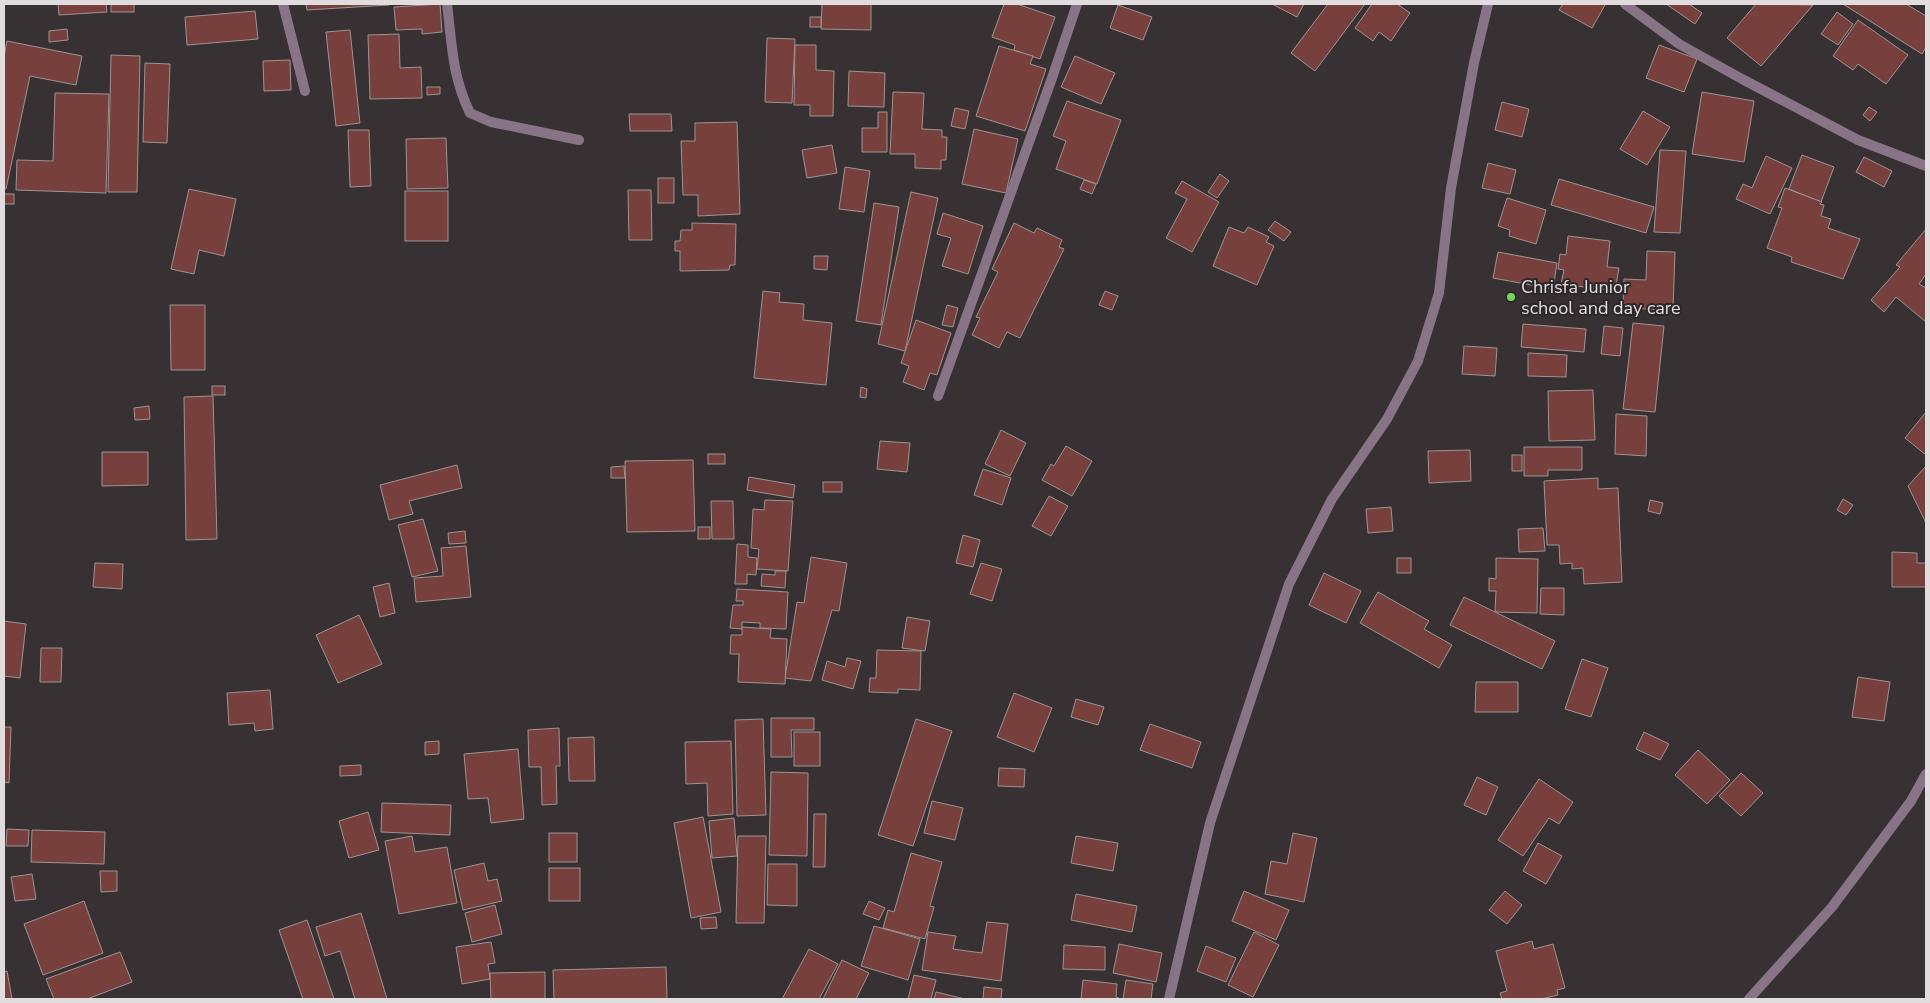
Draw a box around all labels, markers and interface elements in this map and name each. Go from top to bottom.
place label: Chrisfa Junior school and day care [1521,275,1681,320]
marker: Chrisfa Junior school and day care [1505,291,1517,303]

